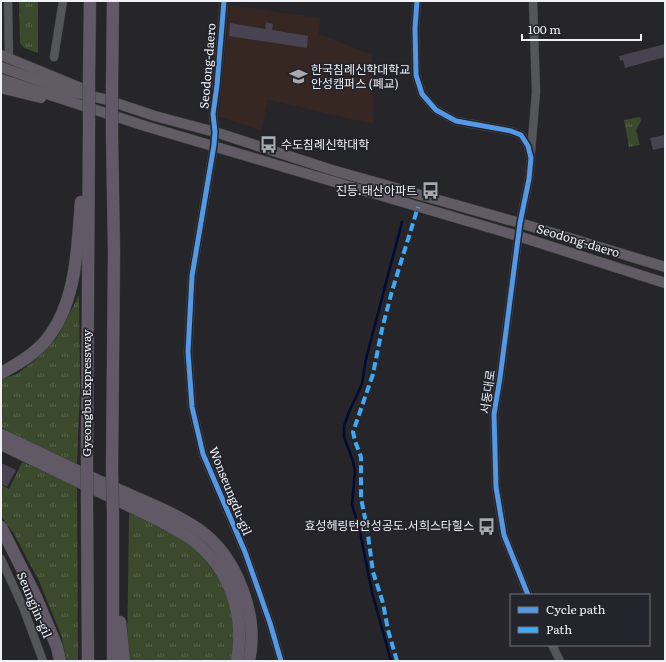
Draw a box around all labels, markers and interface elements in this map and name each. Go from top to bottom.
scale bar [522,16,641,42]
text: 100 m [528,20,561,38]
street label: Seodong-daero [194,22,220,109]
place label: 한국침례신학대학교 안성캠퍼스 (폐교) [311,60,410,92]
school or university icon: 한국침례신학대학교 안성캠퍼스 (폐교) [288,67,308,87]
bus stop icon: 수도침례신학대학 [258,135,278,155]
place label: 수도침례신학대학 [281,135,369,153]
place label: 진등.태산아파트 [336,181,417,199]
bus stop icon: 진등.태산아파트 [420,181,440,201]
street label: Seodong-daero [535,219,622,261]
street label: Gyeongbu Expressway [77,329,95,457]
street label: 서동대로 [475,369,499,415]
street label: Wonseungdu-gil [205,444,257,538]
place label: 효성헤링턴안성공도.서희스타힐스 [304,516,474,534]
bus stop icon: 효성헤링턴안성공도.서희스타힐스 [477,516,497,536]
street label: Seungjin-gil [13,569,57,640]
legend [510,594,650,646]
text: Cycle path [546,600,606,618]
text: Path [546,620,572,638]

